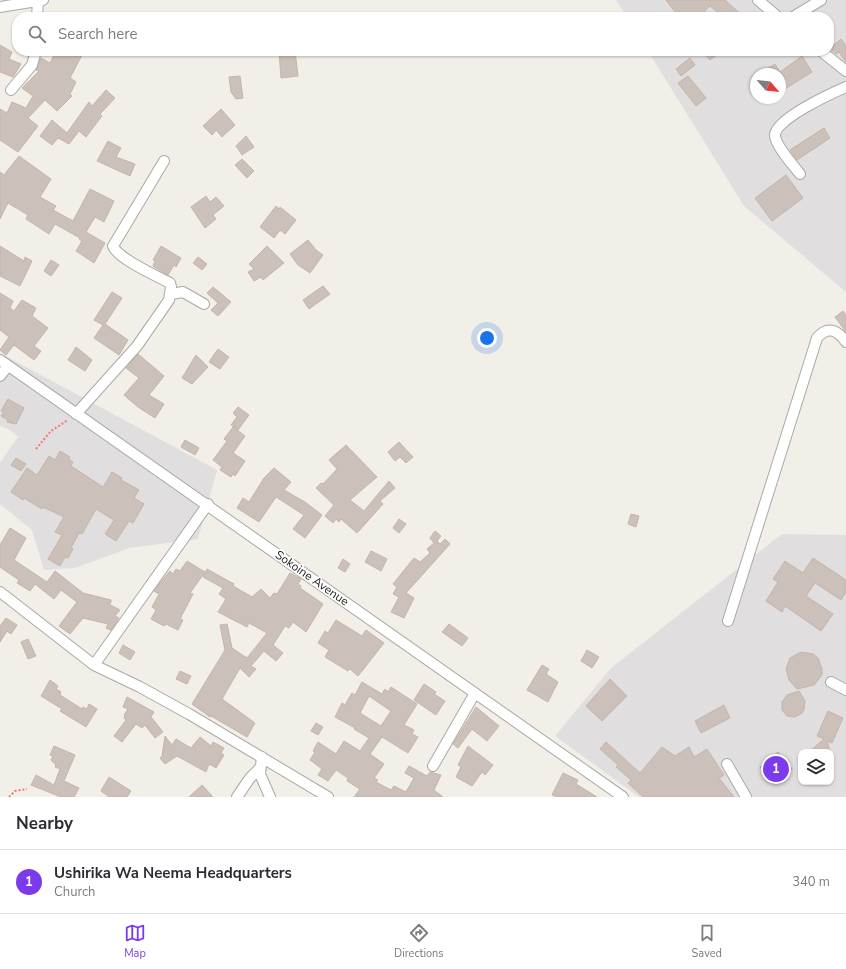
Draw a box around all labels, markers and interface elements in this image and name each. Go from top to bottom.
search box [12,12,834,56]
icon: search [26,23,48,45]
text: Search here [58,24,138,44]
north arrow [750,68,786,104]
your location [477,328,497,348]
street label: Sokoine Avenue [272,547,352,609]
map controls [798,749,834,785]
button: layers [798,749,834,785]
pin: 1 [763,754,789,784]
text: Nearby [16,812,73,835]
text: Ushirika Wa Neema Headquarters [54,863,292,883]
text: 1 [25,873,33,891]
text: 340 m [792,873,830,891]
text: Church [54,883,95,901]
tab: Map [124,922,146,961]
tab: Directions [394,922,444,961]
tab: Saved [692,922,722,961]

